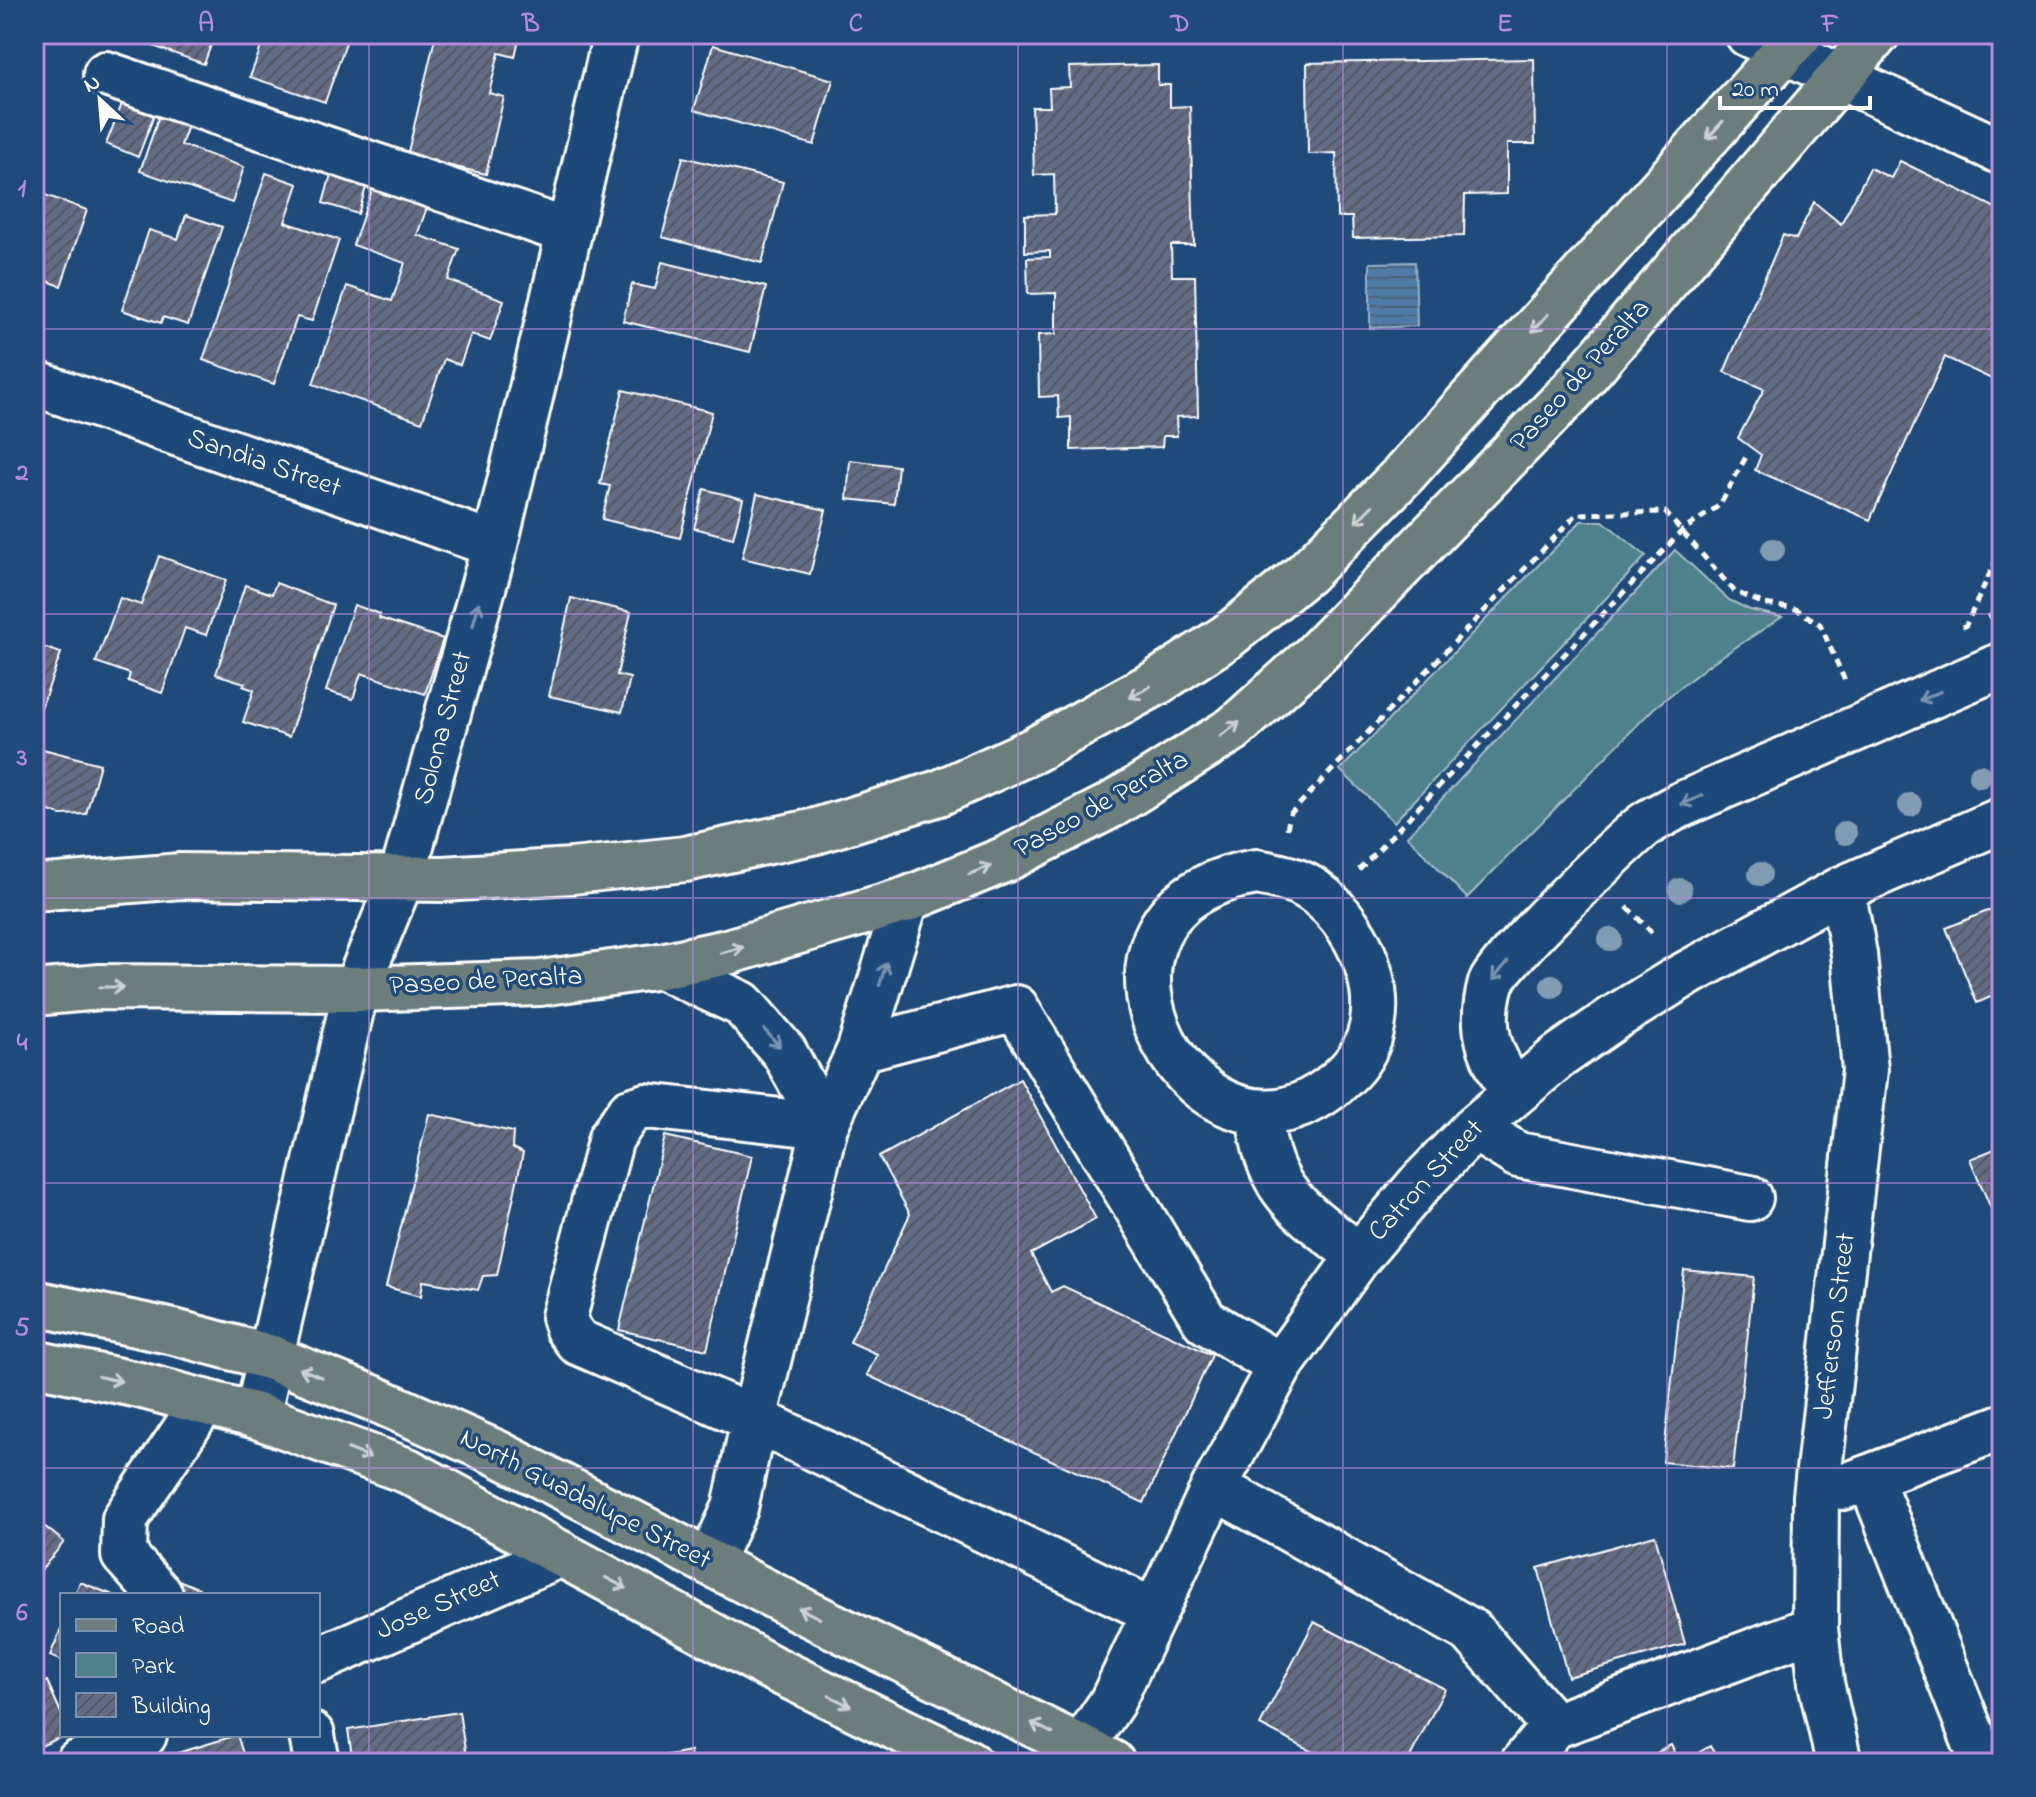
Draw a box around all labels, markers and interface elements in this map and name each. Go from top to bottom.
text: A [198,6,214,44]
text: B [521,6,540,44]
text: C [849,6,863,44]
text: D [1169,6,1190,44]
text: E [1497,6,1513,44]
text: F [1820,6,1839,44]
north arrow [60,60,140,140]
scale bar [1720,60,1870,110]
text: N [79,67,106,102]
text: 20 m [1732,73,1779,108]
one-way arrow [1706,119,1724,139]
text: 1 [18,171,27,209]
street label: Paseo de Peralta [1501,290,1661,462]
one-way arrow [1532,312,1550,332]
street label: Sandia Street [182,419,346,509]
text: 2 [15,455,29,493]
one-way arrow [1355,504,1374,523]
one-way arrow [469,601,484,627]
street label: Solona Street [404,647,484,809]
one-way arrow [1128,685,1152,701]
one-way arrow [1919,689,1943,704]
one-way arrow [1219,721,1241,738]
text: 3 [16,740,28,778]
street label: Paseo de Peralta [1007,740,1197,870]
one-way arrow [1680,793,1705,808]
one-way arrow [967,862,992,876]
one-way arrow [719,942,745,957]
street label: Paseo de Peralta [388,956,584,1008]
one-way arrow [1491,961,1509,981]
one-way arrow [876,962,891,987]
one-way arrow [98,979,125,995]
text: 4 [17,1025,28,1063]
one-way arrow [762,1027,780,1047]
street label: Catron Street [1359,1111,1495,1251]
street label: Jefferson Street [1804,1230,1868,1422]
text: 5 [15,1310,30,1348]
one-way arrow [299,1365,324,1379]
one-way arrow [97,1372,123,1387]
street label: North Guadalupe Street [452,1419,718,1581]
one-way arrow [347,1447,371,1461]
street label: Jose Street [370,1560,508,1652]
one-way arrow [603,1576,627,1592]
legend [60,1593,320,1737]
text: 6 [16,1595,28,1633]
one-way arrow [797,1605,821,1620]
text: Road [132,1610,185,1645]
text: Park [132,1650,176,1685]
text: Building [131,1690,211,1725]
one-way arrow [828,1694,852,1709]
one-way arrow [1031,1720,1054,1735]

